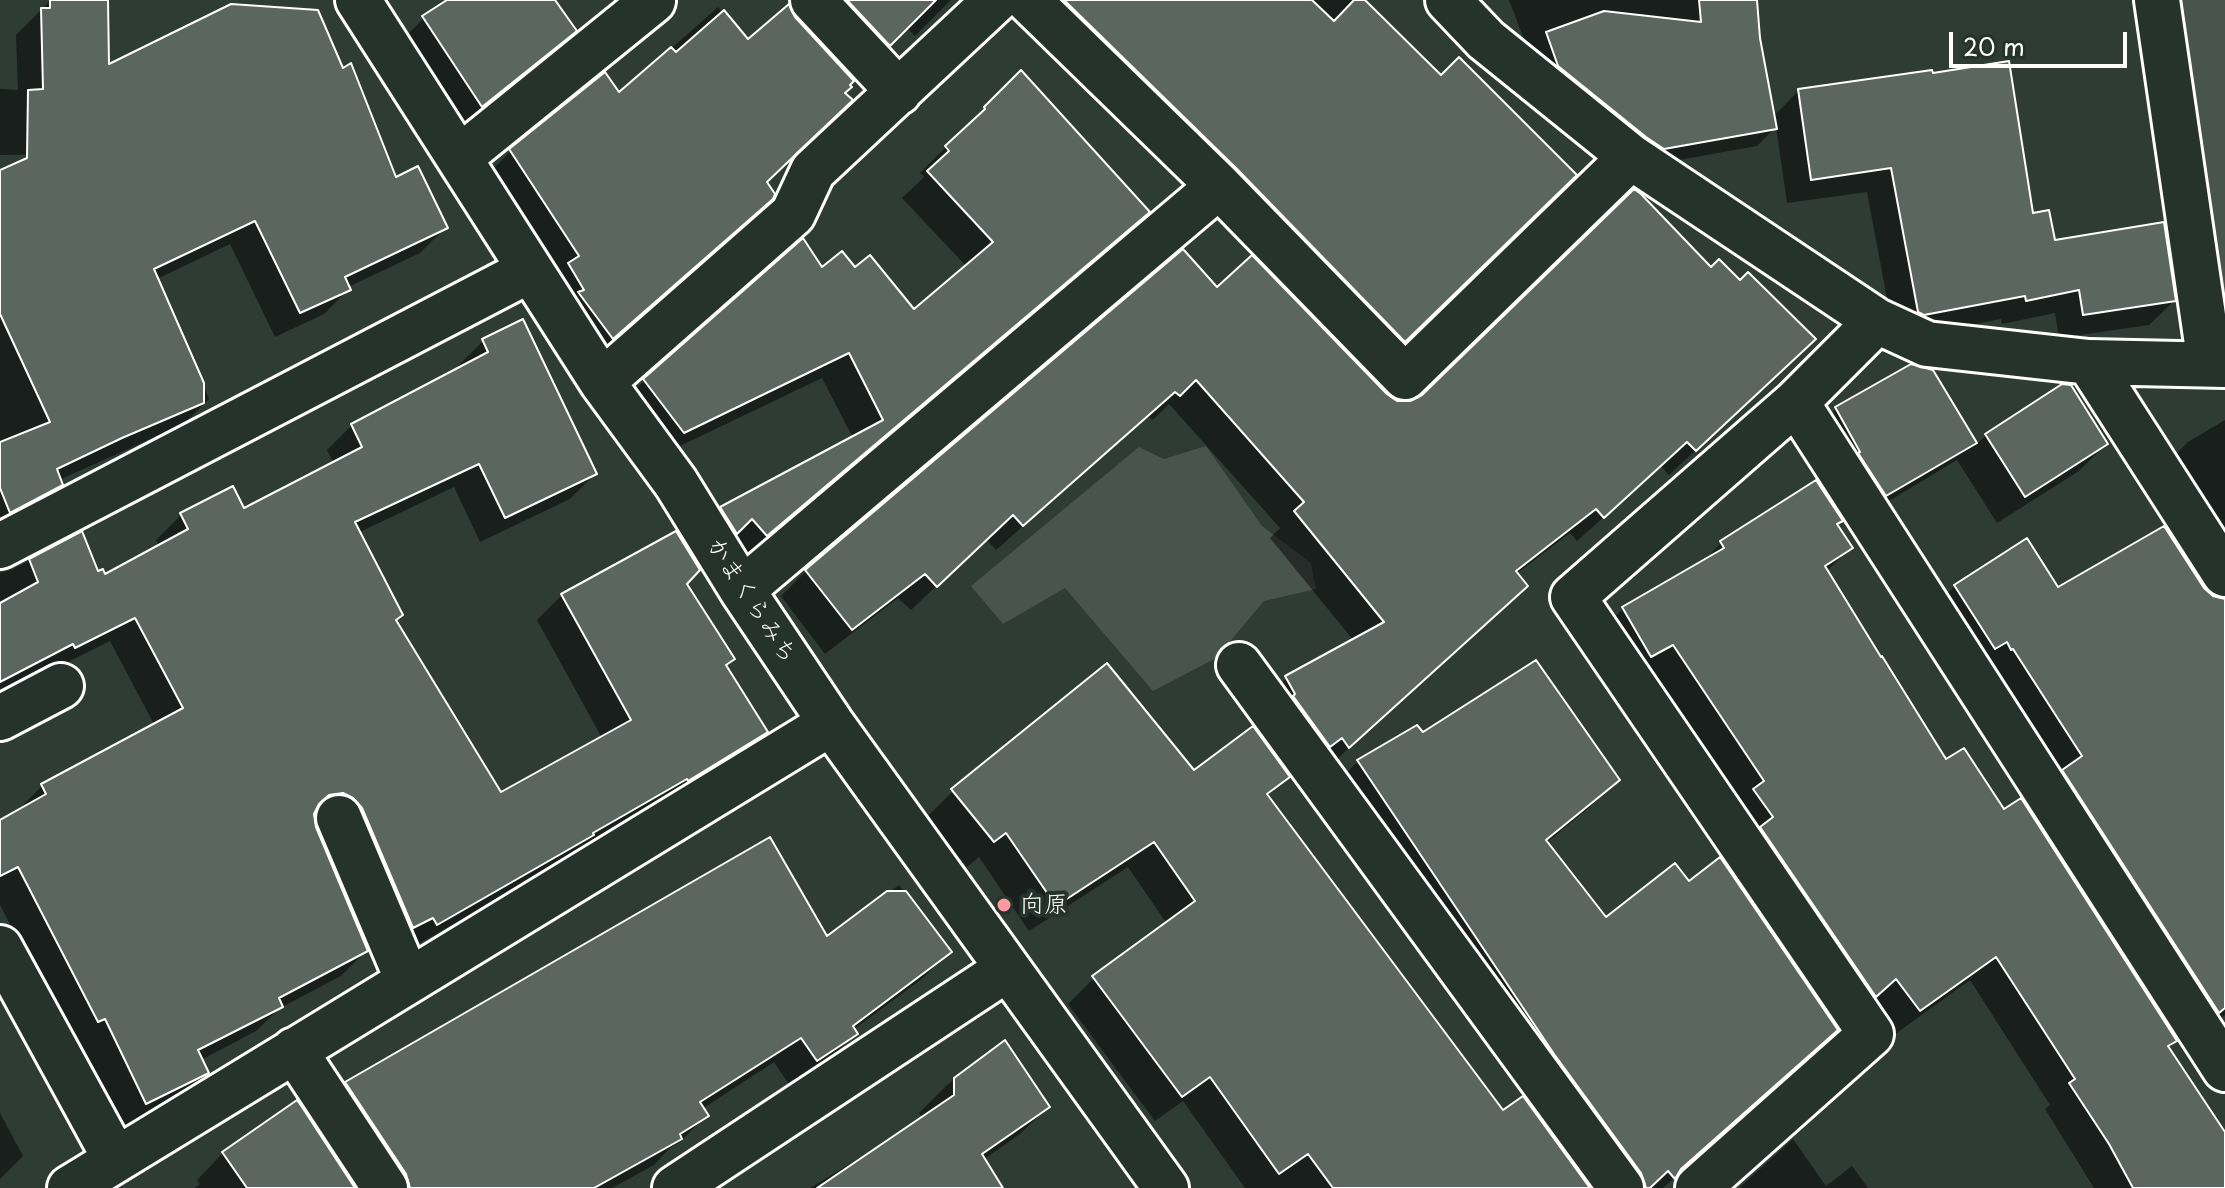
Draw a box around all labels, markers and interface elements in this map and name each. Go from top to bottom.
scale bar [1953,16,2131,66]
text: 20 m [1963,28,2025,64]
street label: かまくらみち [700,533,802,669]
place label: 向原 [1020,891,1068,919]
marker: 向原 [995,896,1013,914]

